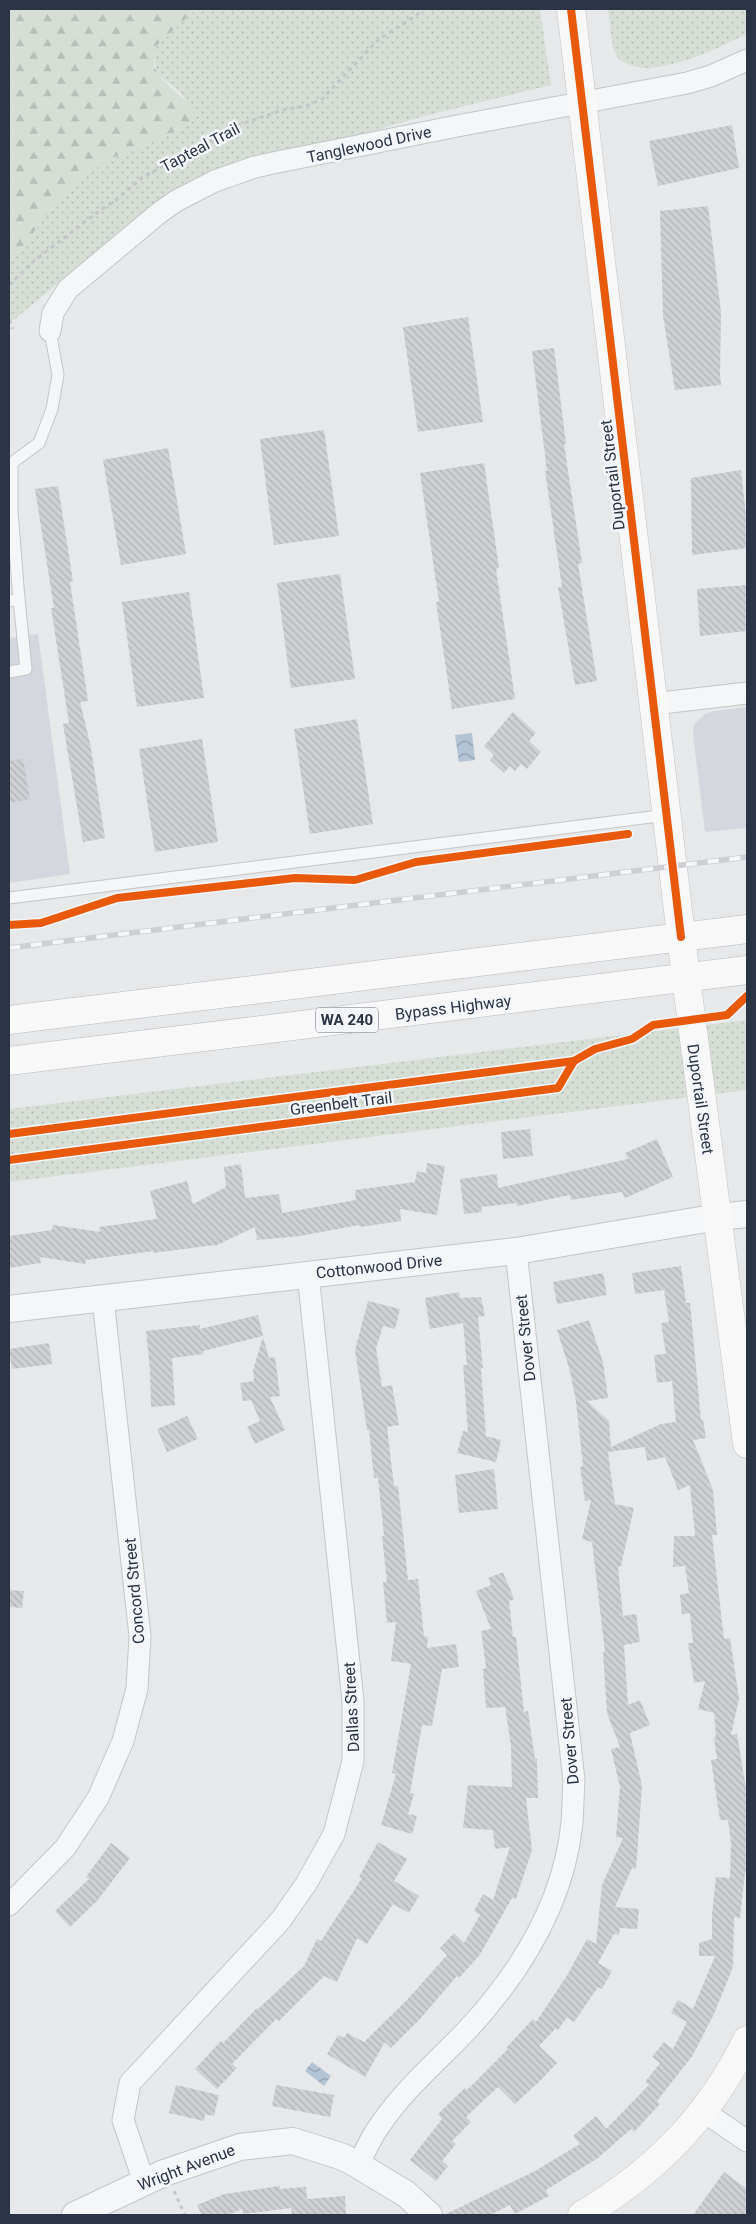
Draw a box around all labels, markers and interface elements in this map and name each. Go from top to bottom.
street label: Tapteal Trail [157,119,243,176]
street label: Tanglewood Drive [305,122,433,167]
street label: Duportail Street [596,419,629,531]
street label: Bypass Highway [394,991,513,1024]
road number: WA 240 [316,1008,378,1032]
street label: Duportail Street [683,1043,718,1155]
street label: Greenbelt Trail [289,1088,393,1119]
street label: Cottonwood Drive [315,1250,443,1283]
street label: Dover Street [511,1294,540,1382]
street label: Concord Street [120,1537,149,1645]
street label: Dallas Street [340,1661,363,1752]
street label: Dover Street [556,1697,583,1785]
street label: Wright Avenue [135,2140,238,2195]

